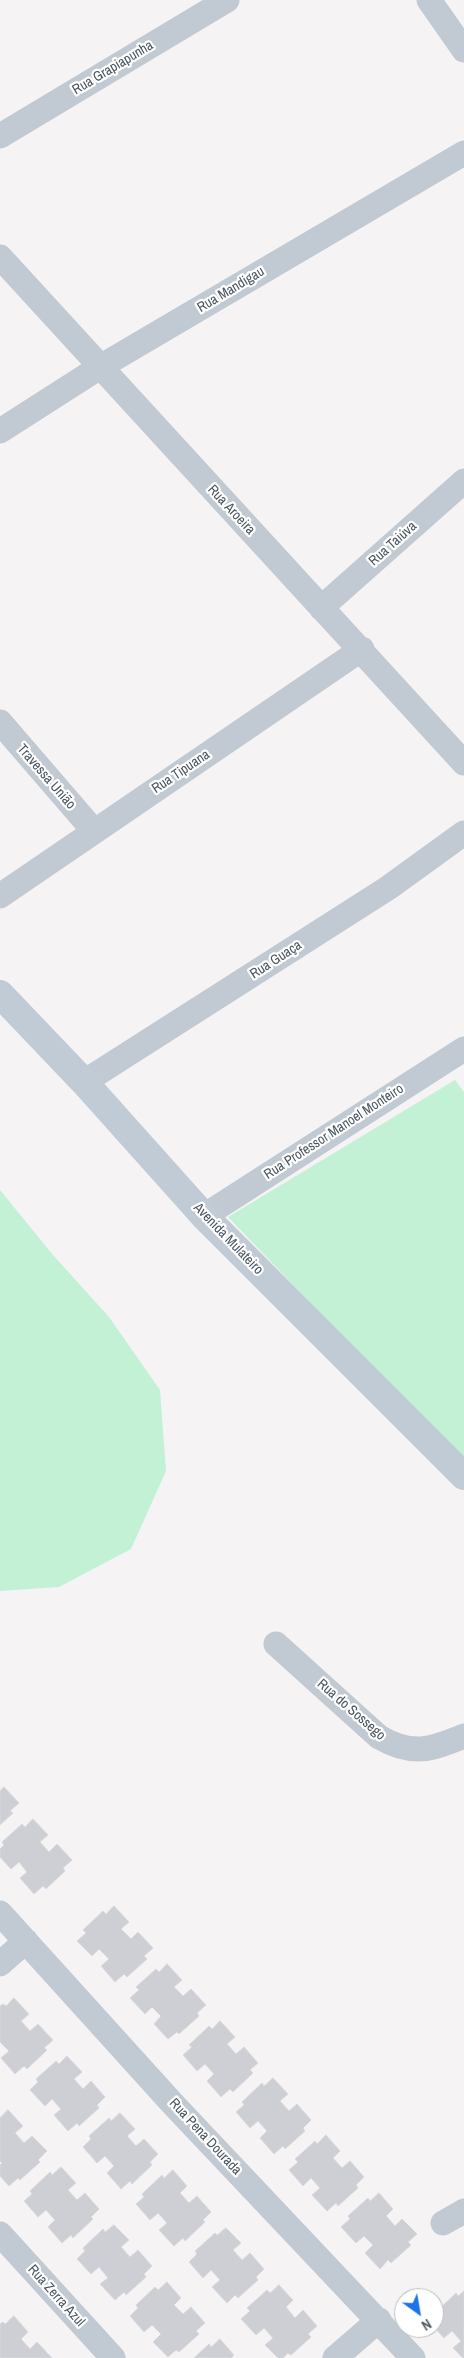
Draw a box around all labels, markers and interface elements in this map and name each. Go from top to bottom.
street label: Rua Grapiapunha [70,37,156,99]
street label: Rua Mandigau [194,263,268,317]
street label: Rua Aroeira [204,482,258,538]
street label: Rua Taiúva [366,518,420,570]
street label: Travessa União [13,741,79,813]
street label: Rua Tipuana [149,747,213,797]
street label: Rua Guaça [247,937,305,983]
street label: Rua Professor Manoel Monteiro [261,1081,407,1183]
street label: Avenida Mulateiro [190,1200,266,1278]
street label: Rua do Sossego [313,1676,389,1744]
street label: Rua Pena Dourada [165,2095,245,2179]
street label: Rua Zerra Azul [24,2262,88,2330]
north arrow [394,2288,444,2338]
text: N [418,2315,435,2335]

